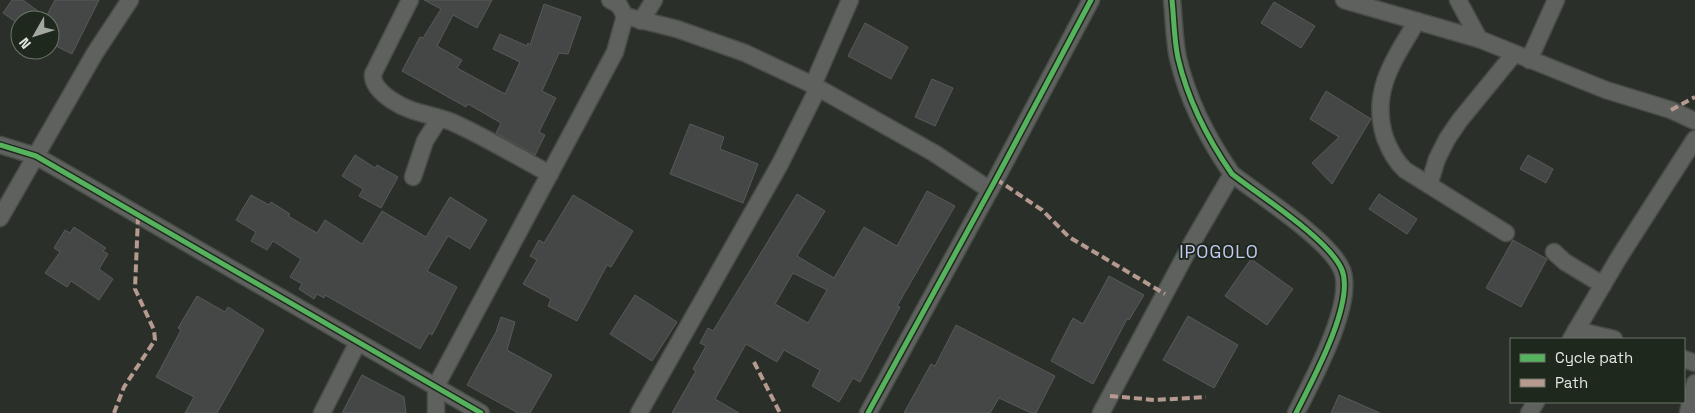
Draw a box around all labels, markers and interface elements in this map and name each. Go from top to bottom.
north arrow [10,10,60,60]
text: N [15,34,35,52]
district label: IPOGOLO [1179,240,1259,263]
legend [1510,338,1685,403]
text: Cycle path [1555,348,1633,367]
text: Path [1555,373,1588,392]

